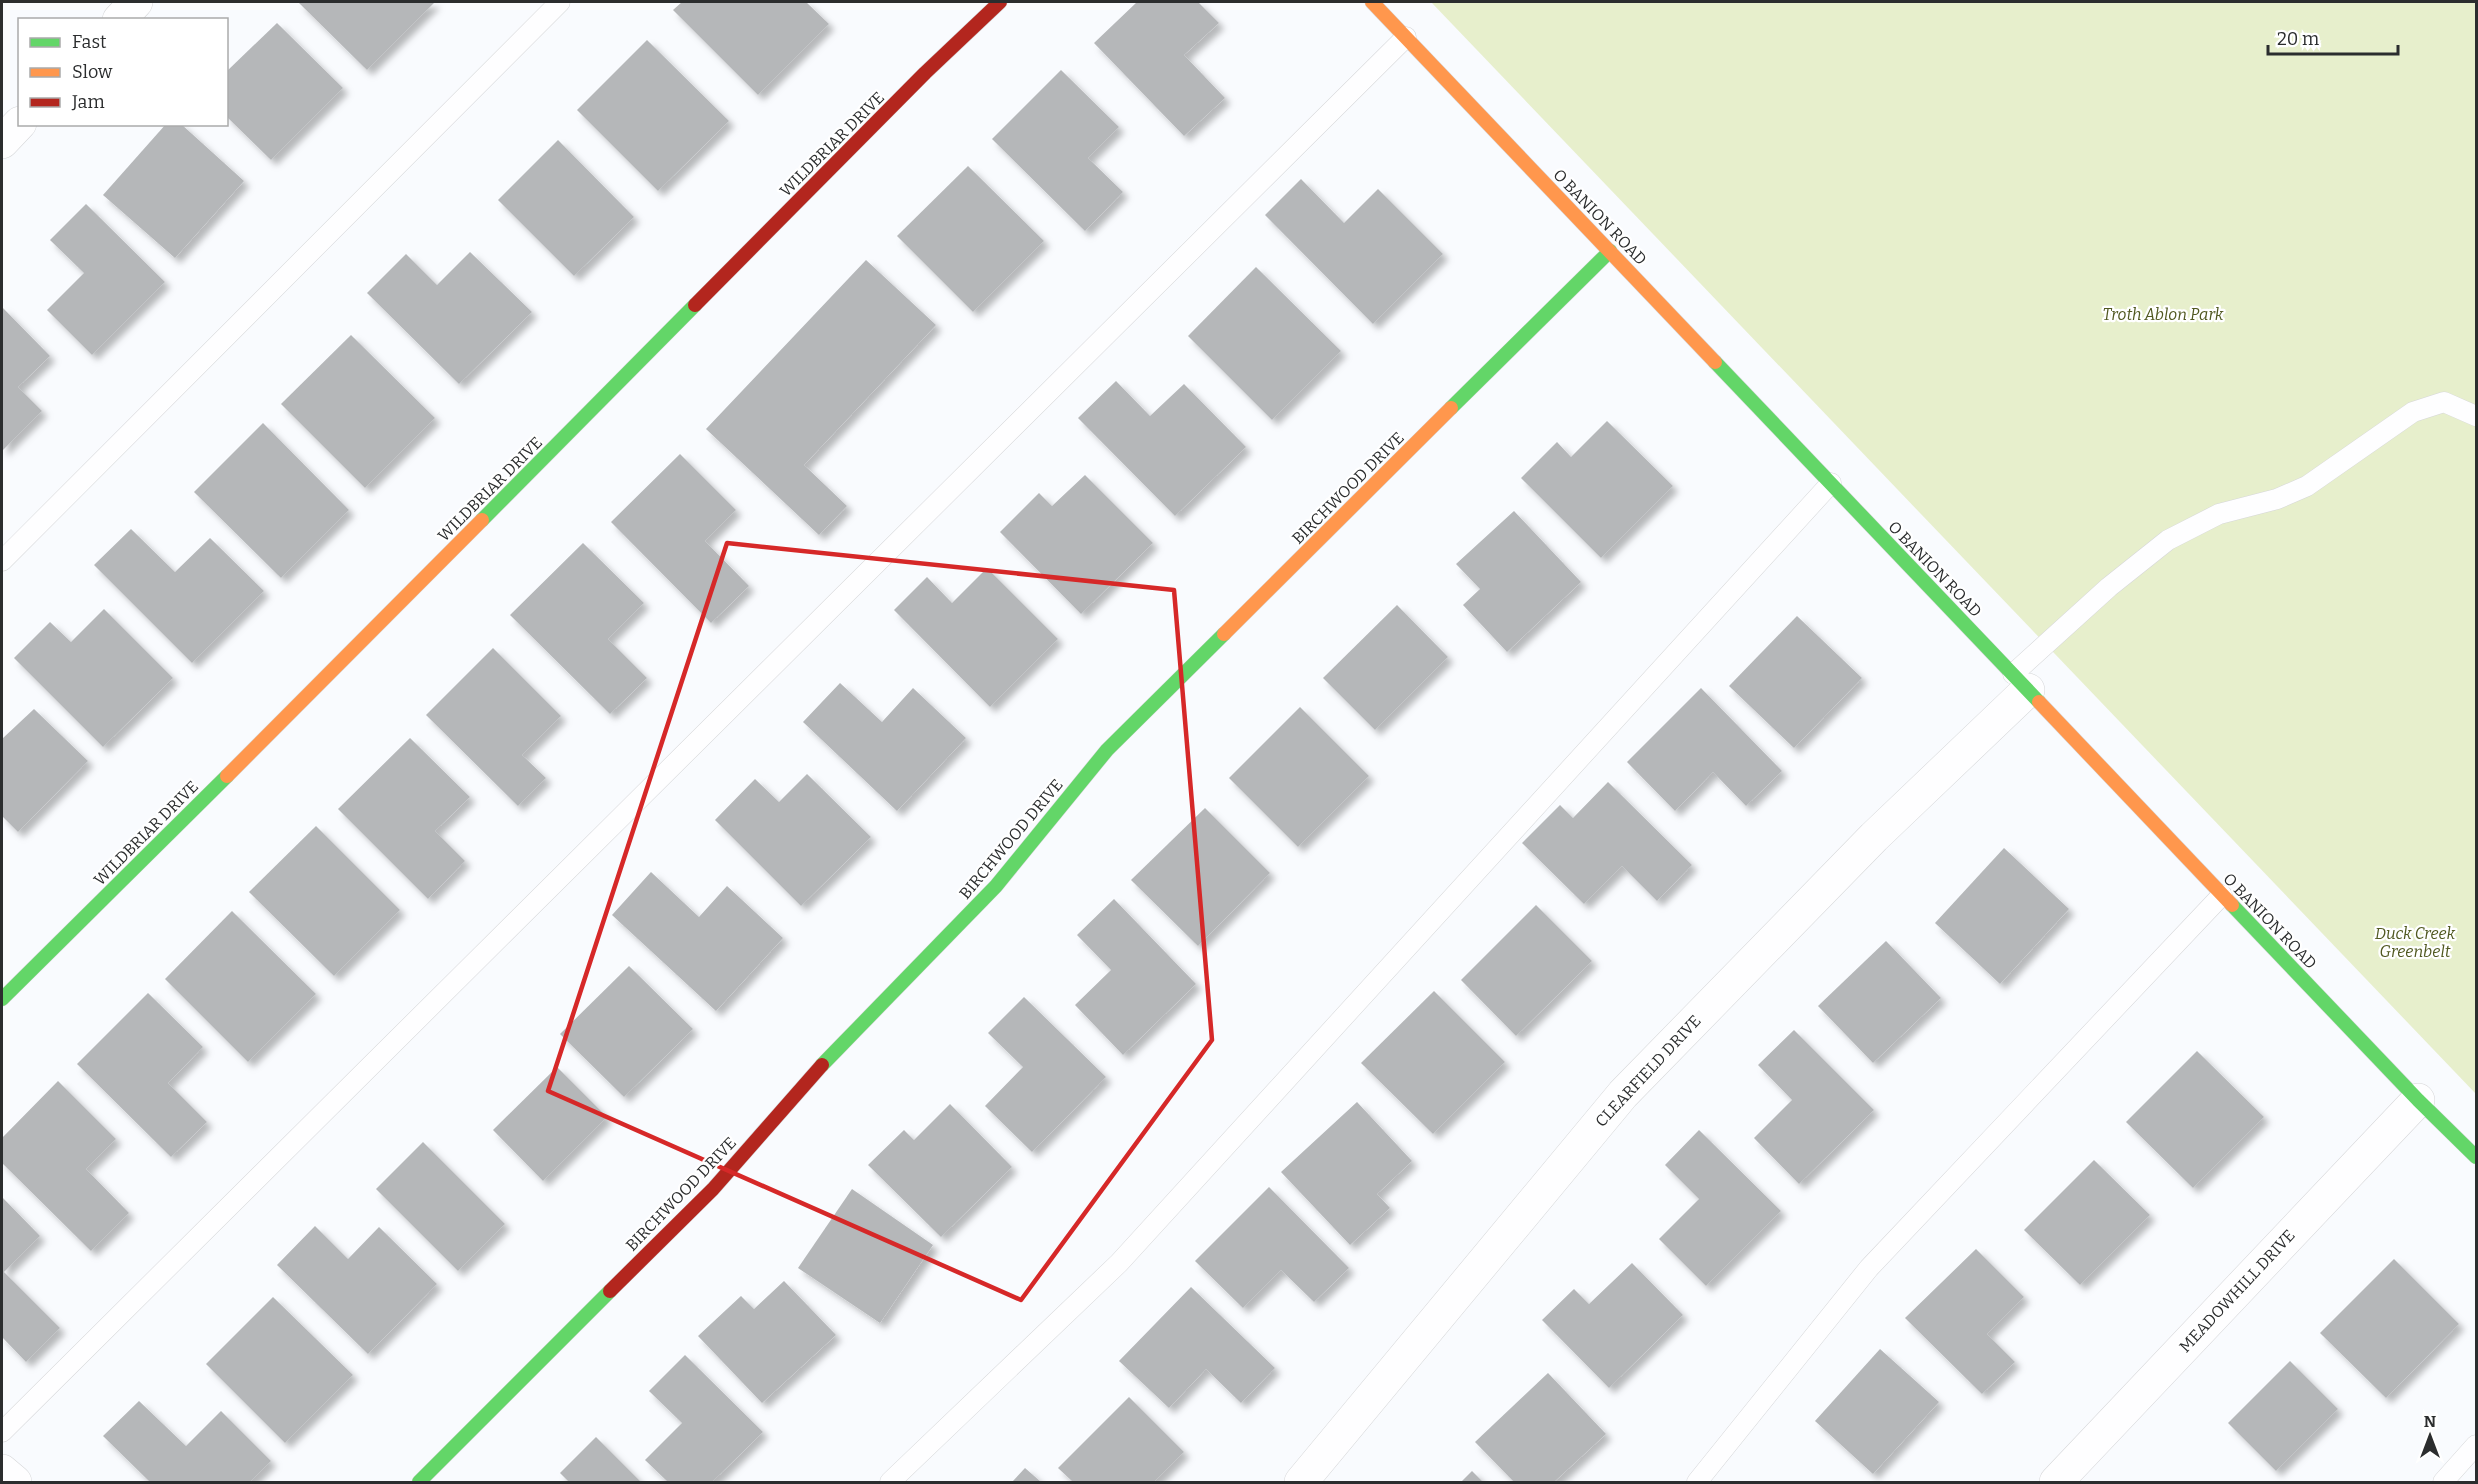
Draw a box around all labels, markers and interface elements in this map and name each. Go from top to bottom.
legend [18,18,228,126]
scale bar [2268,18,2398,56]
text: 20 m [2277,28,2319,50]
text: Fast [72,31,107,53]
text: Slow [72,61,113,83]
street label: WILDBRIAR DRIVE [776,88,888,200]
text: Jam [71,91,105,113]
street label: O BANION ROAD [1549,165,1651,269]
park label: Troth Ablon Park [2103,305,2224,324]
street label: BIRCHWOOD DRIVE [1288,428,1408,548]
street label: WILDBRIAR DRIVE [434,433,546,545]
street label: O BANION ROAD [1884,517,1986,621]
street label: BIRCHWOOD DRIVE [955,775,1067,903]
street label: WILDBRIAR DRIVE [90,777,202,889]
street label: O BANION ROAD [2219,869,2321,973]
park label: Duck Creek Greenbelt [2375,924,2456,961]
street label: CLEARFIELD DRIVE [1591,1011,1705,1131]
street label: BIRCHWOOD DRIVE [622,1133,740,1255]
street label: MEADOWHILL DRIVE [2175,1226,2299,1356]
north arrow [2400,1406,2460,1466]
text: N [2424,1412,2436,1431]

